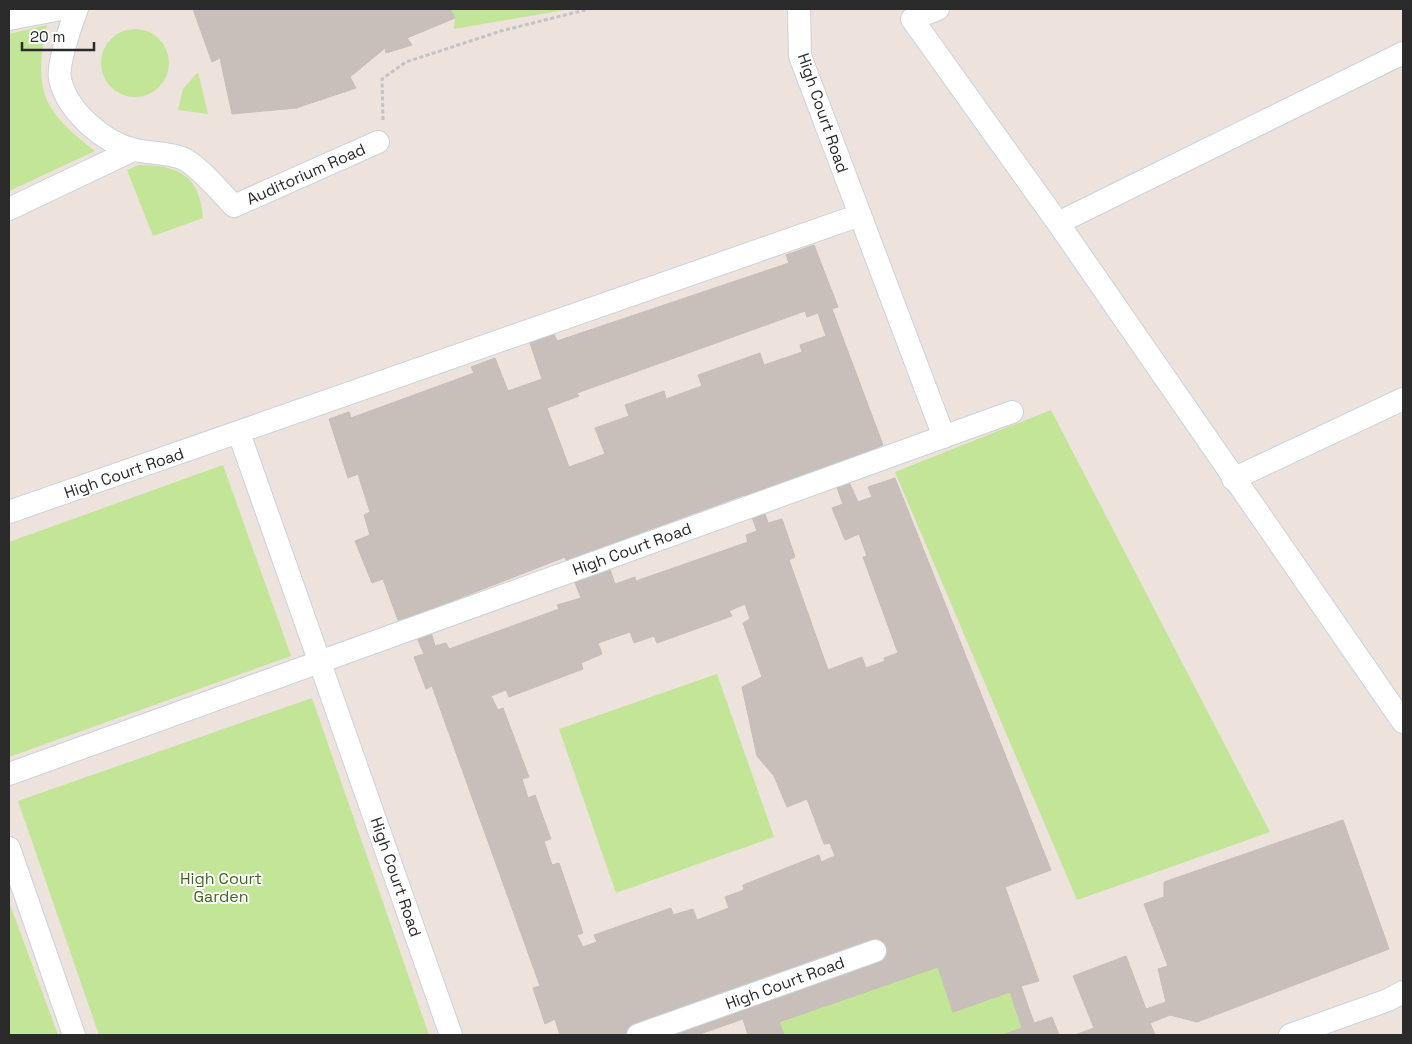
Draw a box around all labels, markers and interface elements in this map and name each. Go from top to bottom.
scale bar [22,20,95,52]
text: 20 m [30,27,65,46]
street label: High Court Road [793,50,853,176]
street label: Auditorium Road [243,138,369,210]
street label: High Court Road [61,443,187,503]
street label: High Court Road [570,518,694,580]
street label: High Court Road [366,814,426,940]
park label: High Court Garden [180,868,262,907]
street label: High Court Road [723,952,847,1014]

